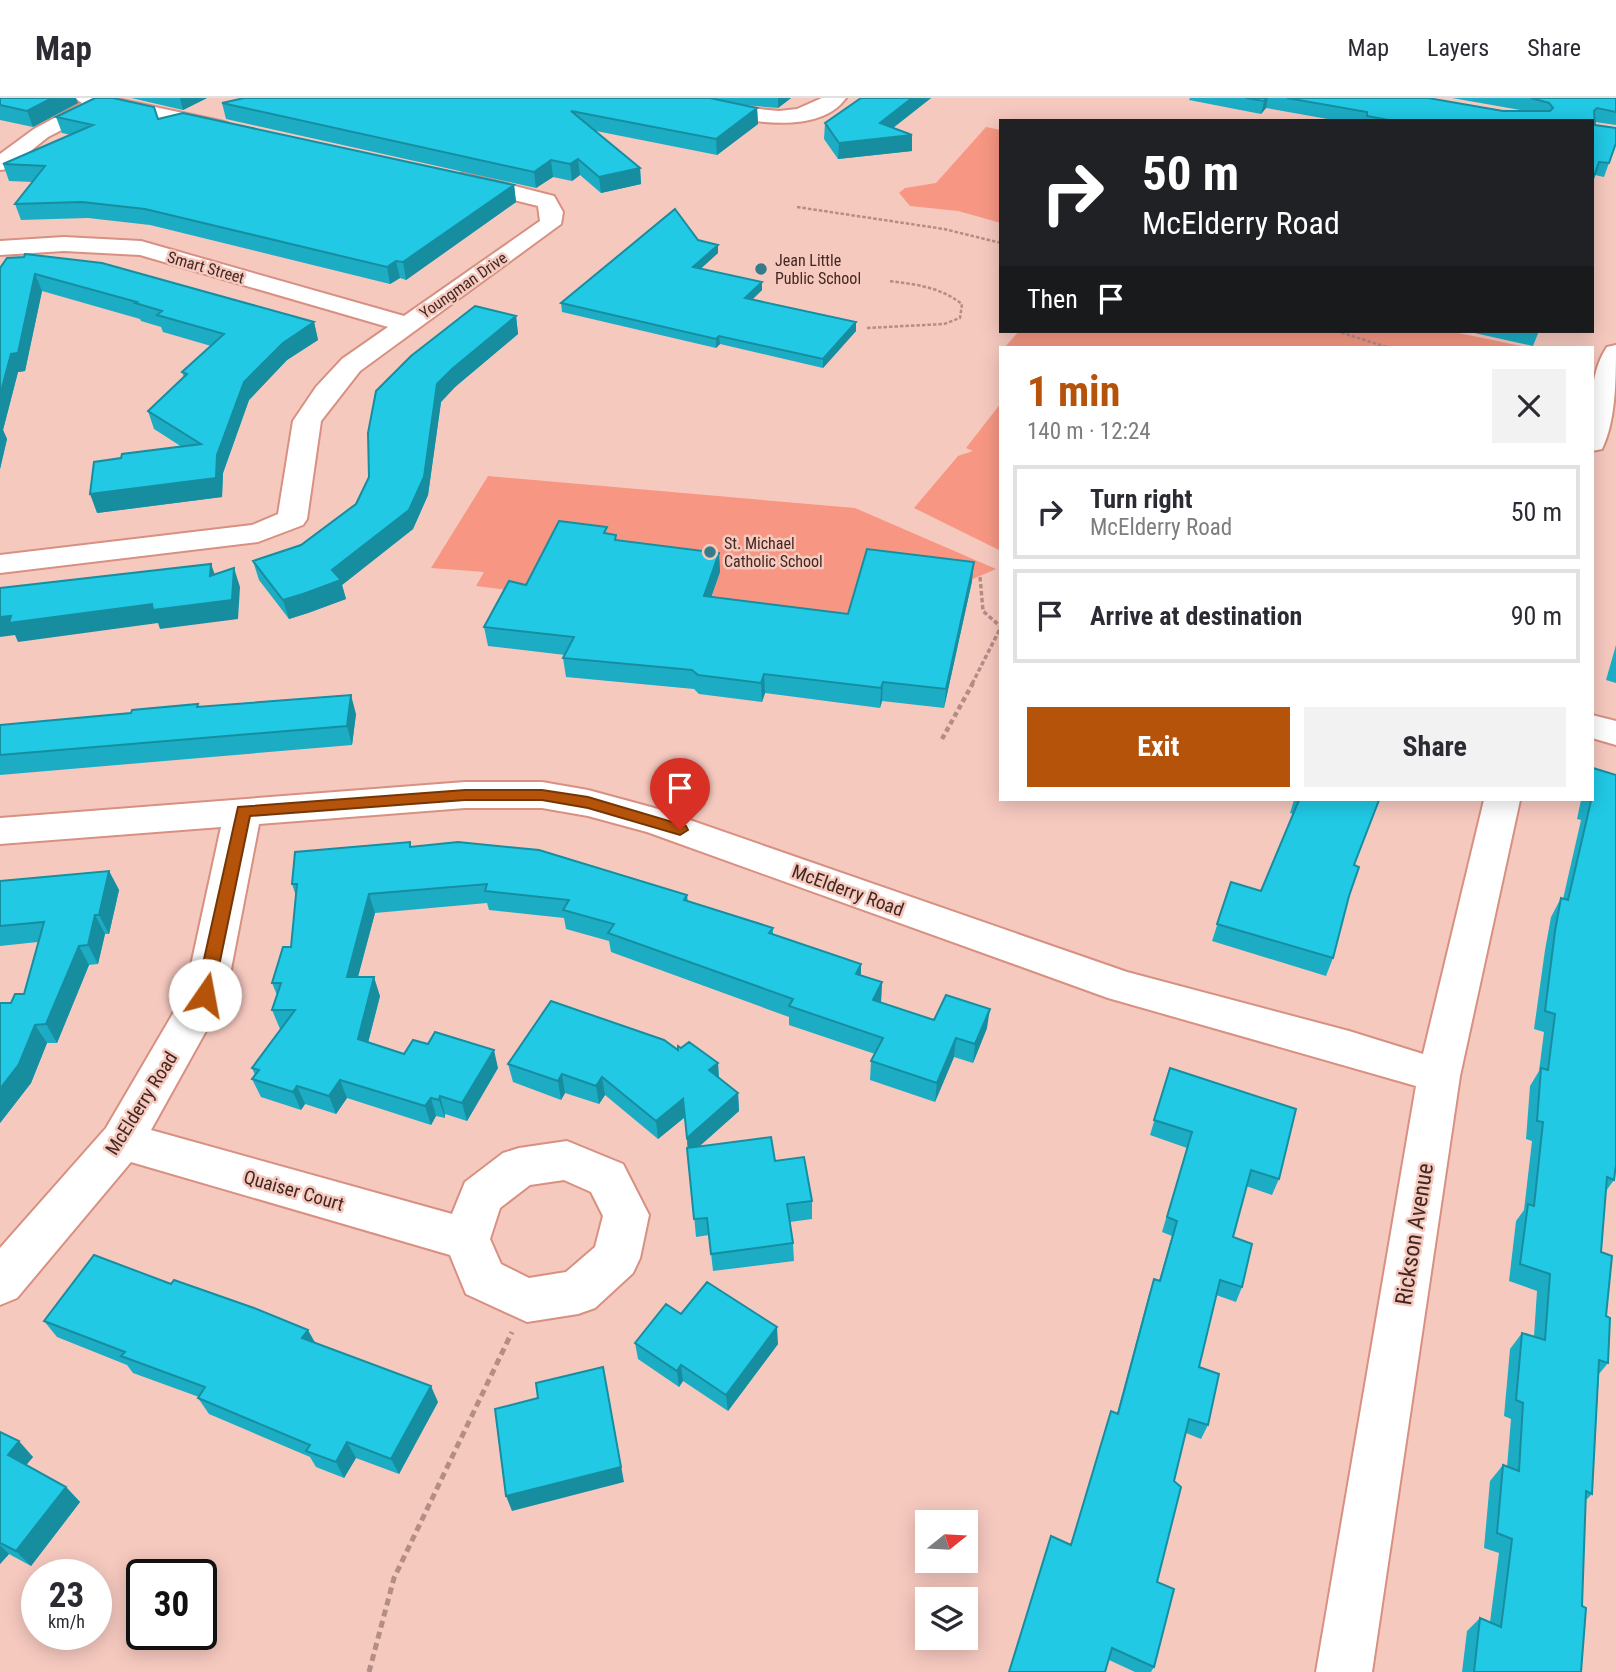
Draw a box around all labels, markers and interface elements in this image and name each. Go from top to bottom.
text: Map [35,29,92,68]
text: Map [1348,34,1389,62]
text: Layers [1427,34,1489,62]
text: Share [1527,34,1581,62]
text: 50 m [1142,145,1239,202]
icon: right [1027,147,1118,238]
text: McElderry Road [1142,204,1340,242]
street label: Smart Street [165,247,247,288]
street label: Youngman Drive [416,248,511,323]
place label: Jean Little Public School [775,251,861,288]
marker: Jean Little Public School [753,261,769,277]
icon: arrive [1092,280,1130,318]
text: Then [1027,284,1078,314]
text: 1 min [1027,367,1120,416]
button: close [1492,369,1566,443]
text: 140 m · 12:24 [1027,418,1151,445]
text: Turn right [1090,484,1192,514]
icon: right [1031,493,1069,531]
text: 50 m [1511,497,1562,527]
text: McElderry Road [1090,514,1232,541]
place label: St. Michael Catholic School [724,534,823,571]
marker: St. Michael Catholic School [702,544,718,560]
icon: arrive [1031,597,1069,635]
text: Arrive at destination [1090,601,1302,631]
text: 90 m [1511,601,1562,631]
button: Exit [1027,707,1290,787]
button: Share [1304,707,1566,787]
pin [650,758,710,830]
icon: arrive [661,769,699,807]
street label: McElderry Road [789,860,907,921]
position arrow [168,958,242,1032]
street label: McElderry Road [101,1047,182,1159]
street label: Rickson Avenue [1390,1161,1439,1307]
street label: Quaiser Court [241,1165,347,1216]
north arrow [915,1510,978,1573]
map controls [915,1510,978,1650]
speed limit sign: 30 [126,1559,217,1650]
text: 23 [49,1575,84,1616]
button: layers [915,1587,978,1650]
text: km/h [48,1611,85,1632]

